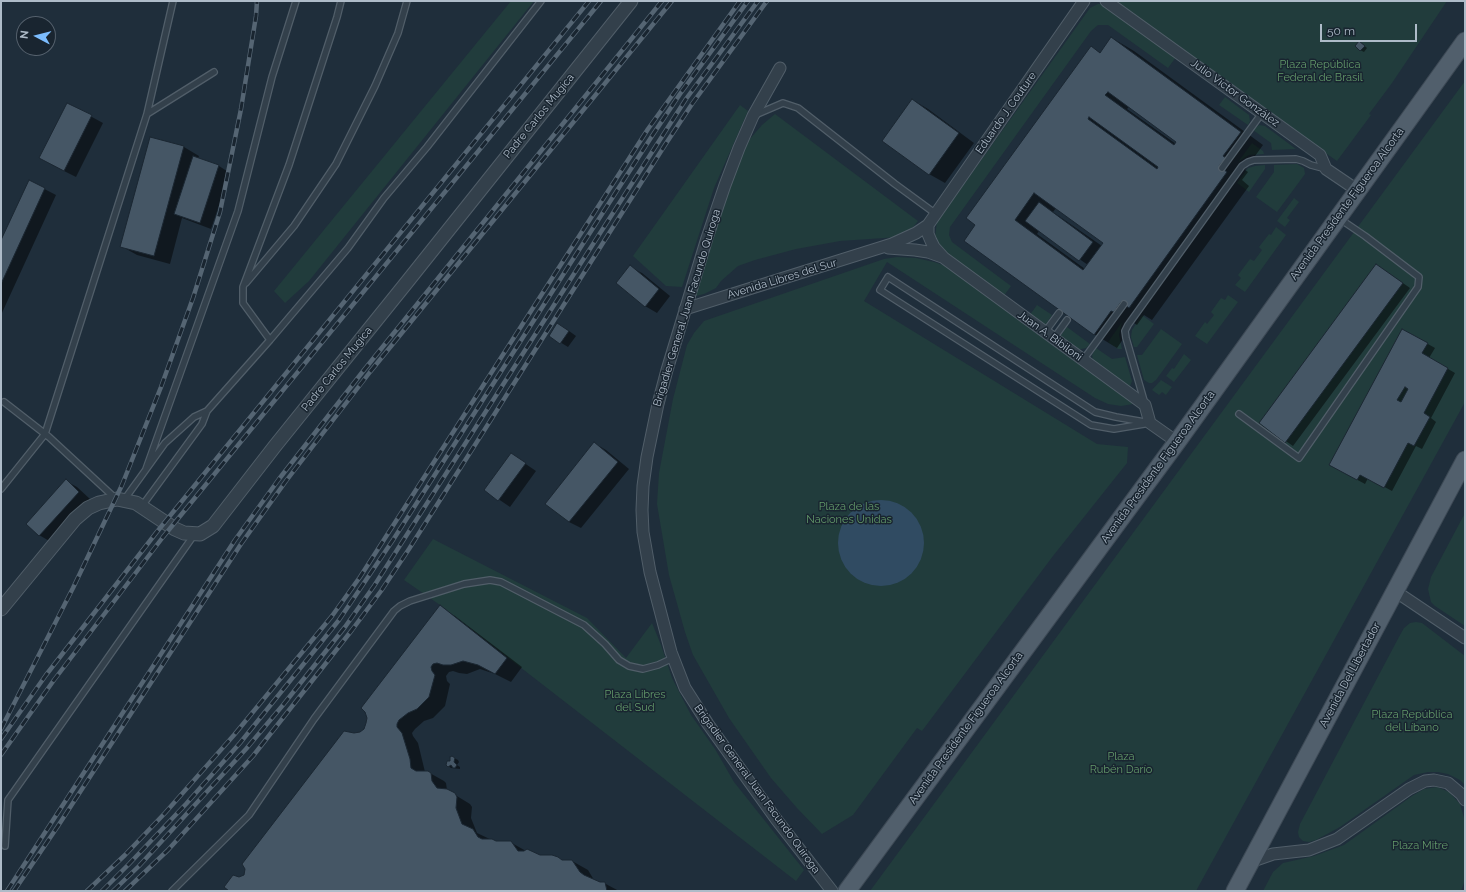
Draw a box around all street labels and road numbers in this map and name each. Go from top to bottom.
street label: Julio Víctor González [1188,56,1282,130]
street label: Eduardo J. Couture [973,70,1039,156]
street label: Padre Carlos Mugica [501,71,577,161]
street label: Avenida Presidente Figueroa Alcorta [1287,125,1407,283]
street label: Brigadier General Juan Facundo Quiroga [651,208,723,408]
street label: Avenida Libres del Sur [726,256,838,302]
street label: Juan A. Bibiloni [1015,308,1085,364]
street label: Padre Carlos Mugica [299,324,375,414]
street label: Avenida Presidente Figueroa Alcorta [1098,388,1218,546]
street label: Avenida Del Libertador [1317,620,1383,730]
street label: Avenida Presidente Figueroa Alcorta [906,649,1026,807]
street label: Brigadier General Juan Facundo Quiroga [691,702,823,876]

